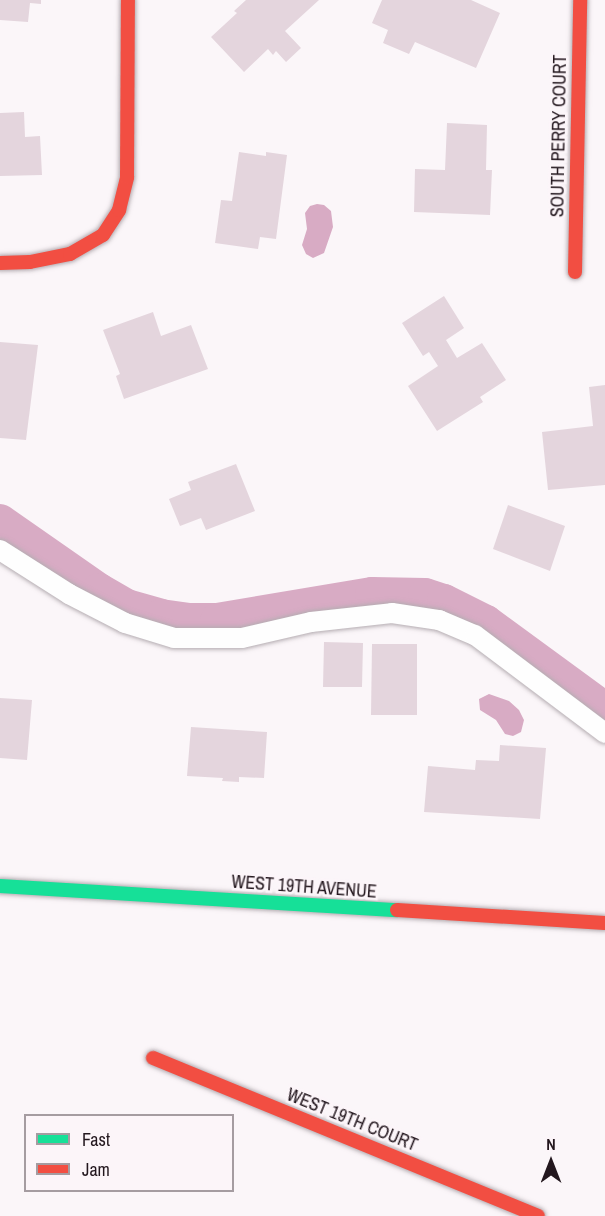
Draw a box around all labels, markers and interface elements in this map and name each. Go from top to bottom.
street label: SOUTH PERRY COURT [547,54,571,218]
street label: WEST 19TH AVENUE [230,871,378,903]
street label: WEST 19TH COURT [283,1084,421,1156]
legend [24,1114,234,1192]
text: Fast [82,1127,110,1152]
north arrow [521,1132,581,1192]
text: N [546,1133,556,1155]
text: Jam [82,1157,110,1182]

